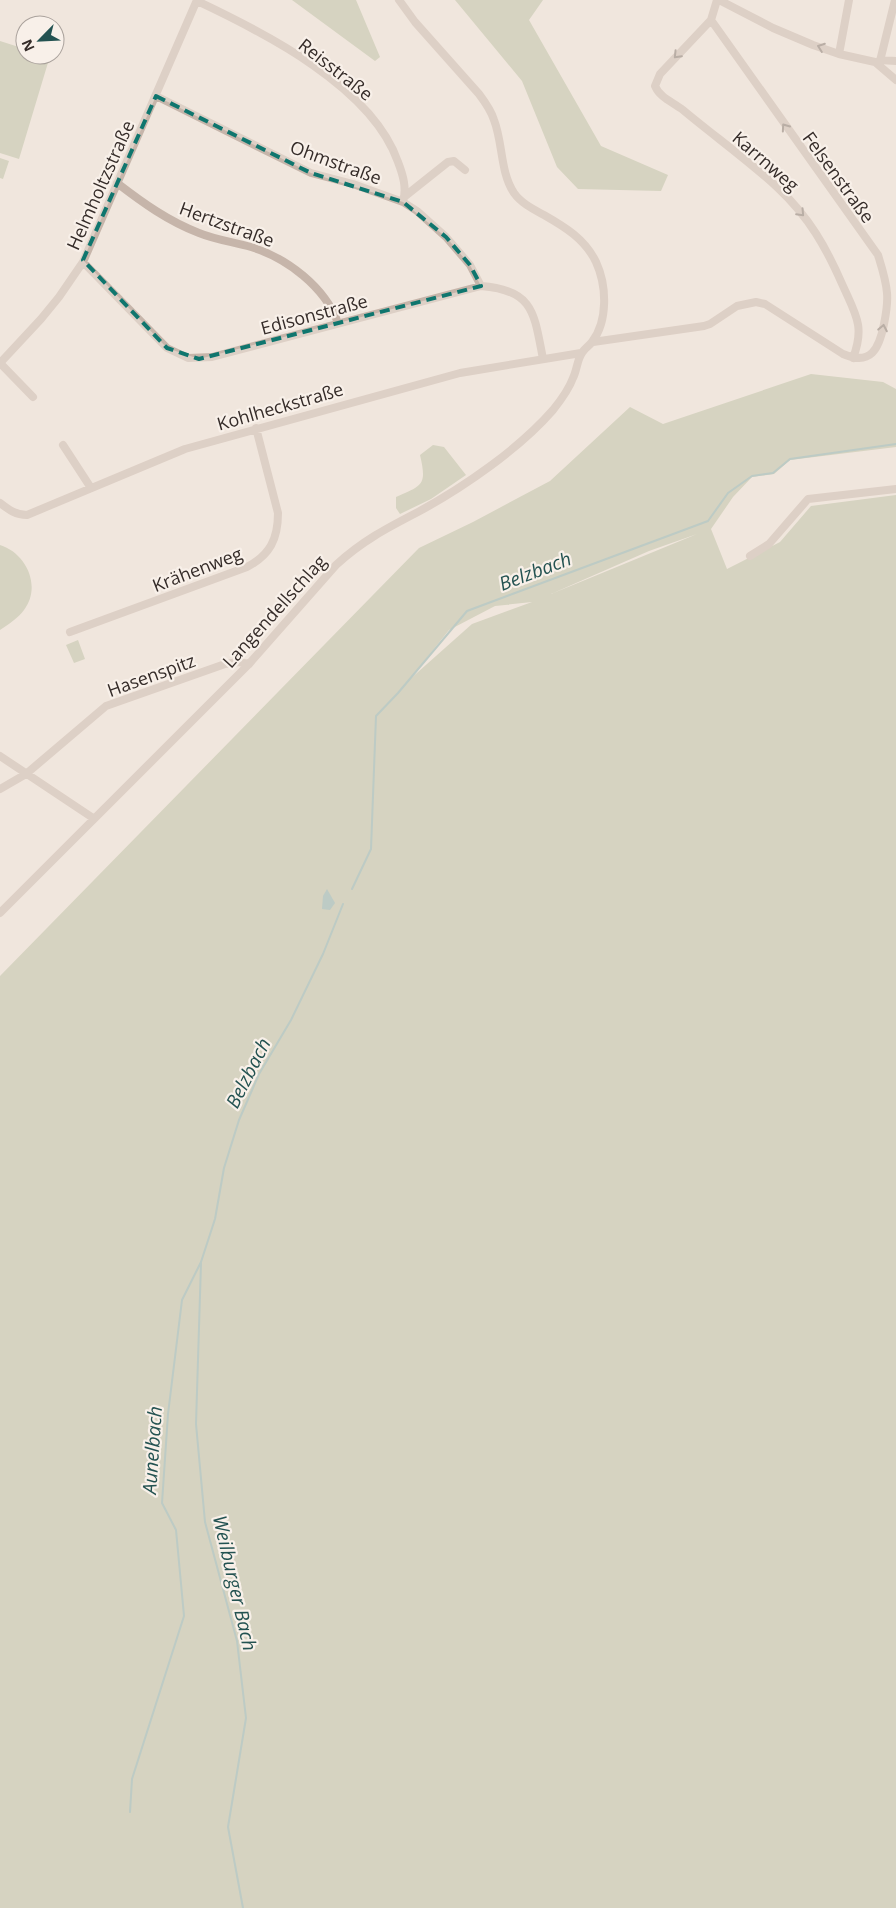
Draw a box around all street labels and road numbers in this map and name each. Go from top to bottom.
street label: Reisstraße [294,32,378,106]
street label: Helmholtzstraße [61,116,139,254]
street label: Karrnweg [728,126,804,197]
street label: Felsenstraße [798,127,880,227]
street label: Ohmstraße [287,134,385,190]
street label: Hertzstraße [176,196,278,252]
street label: Edisonstraße [258,288,370,340]
street label: Kohlheckstraße [214,377,346,435]
street label: Krähenweg [149,541,246,597]
street label: Langendellschlag [217,549,331,673]
street label: Hasenspitz [104,648,198,702]

